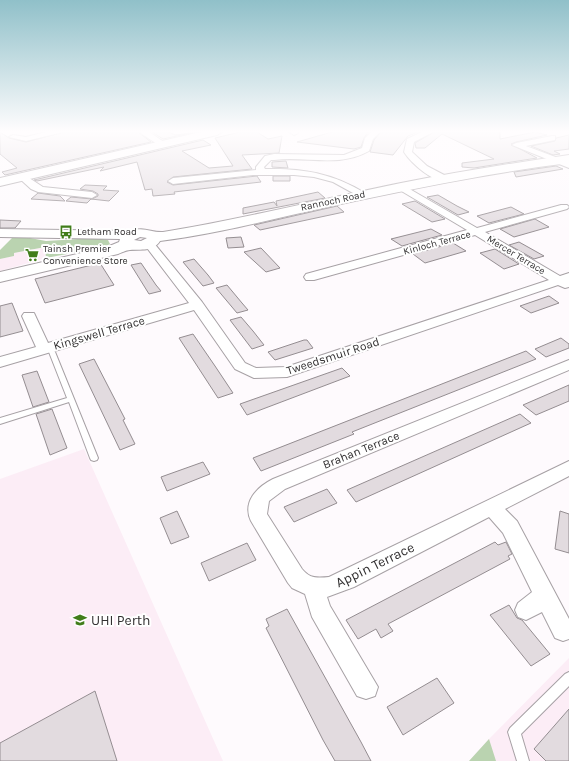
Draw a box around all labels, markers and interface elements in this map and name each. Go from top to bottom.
street label: Rannoch Road [300,188,366,214]
bus stop icon: Letham Road [58,224,74,240]
place label: Letham Road [77,226,137,238]
street label: Kinloch Terrace [402,228,472,258]
street label: Mercer Terrace [485,233,547,277]
place label: Tainsh Premier Convenience Store [43,243,128,267]
supermarket icon: Tainsh Premier Convenience Store [24,247,40,263]
street label: Kingswell Terrace [52,313,146,353]
street label: Tweedsmuir Road [285,334,381,378]
street label: Brahan Terrace [321,428,401,472]
street label: Appin Terrace [333,539,417,591]
school or university icon: UHI Perth [72,612,88,628]
place label: UHI Perth [91,612,150,629]

